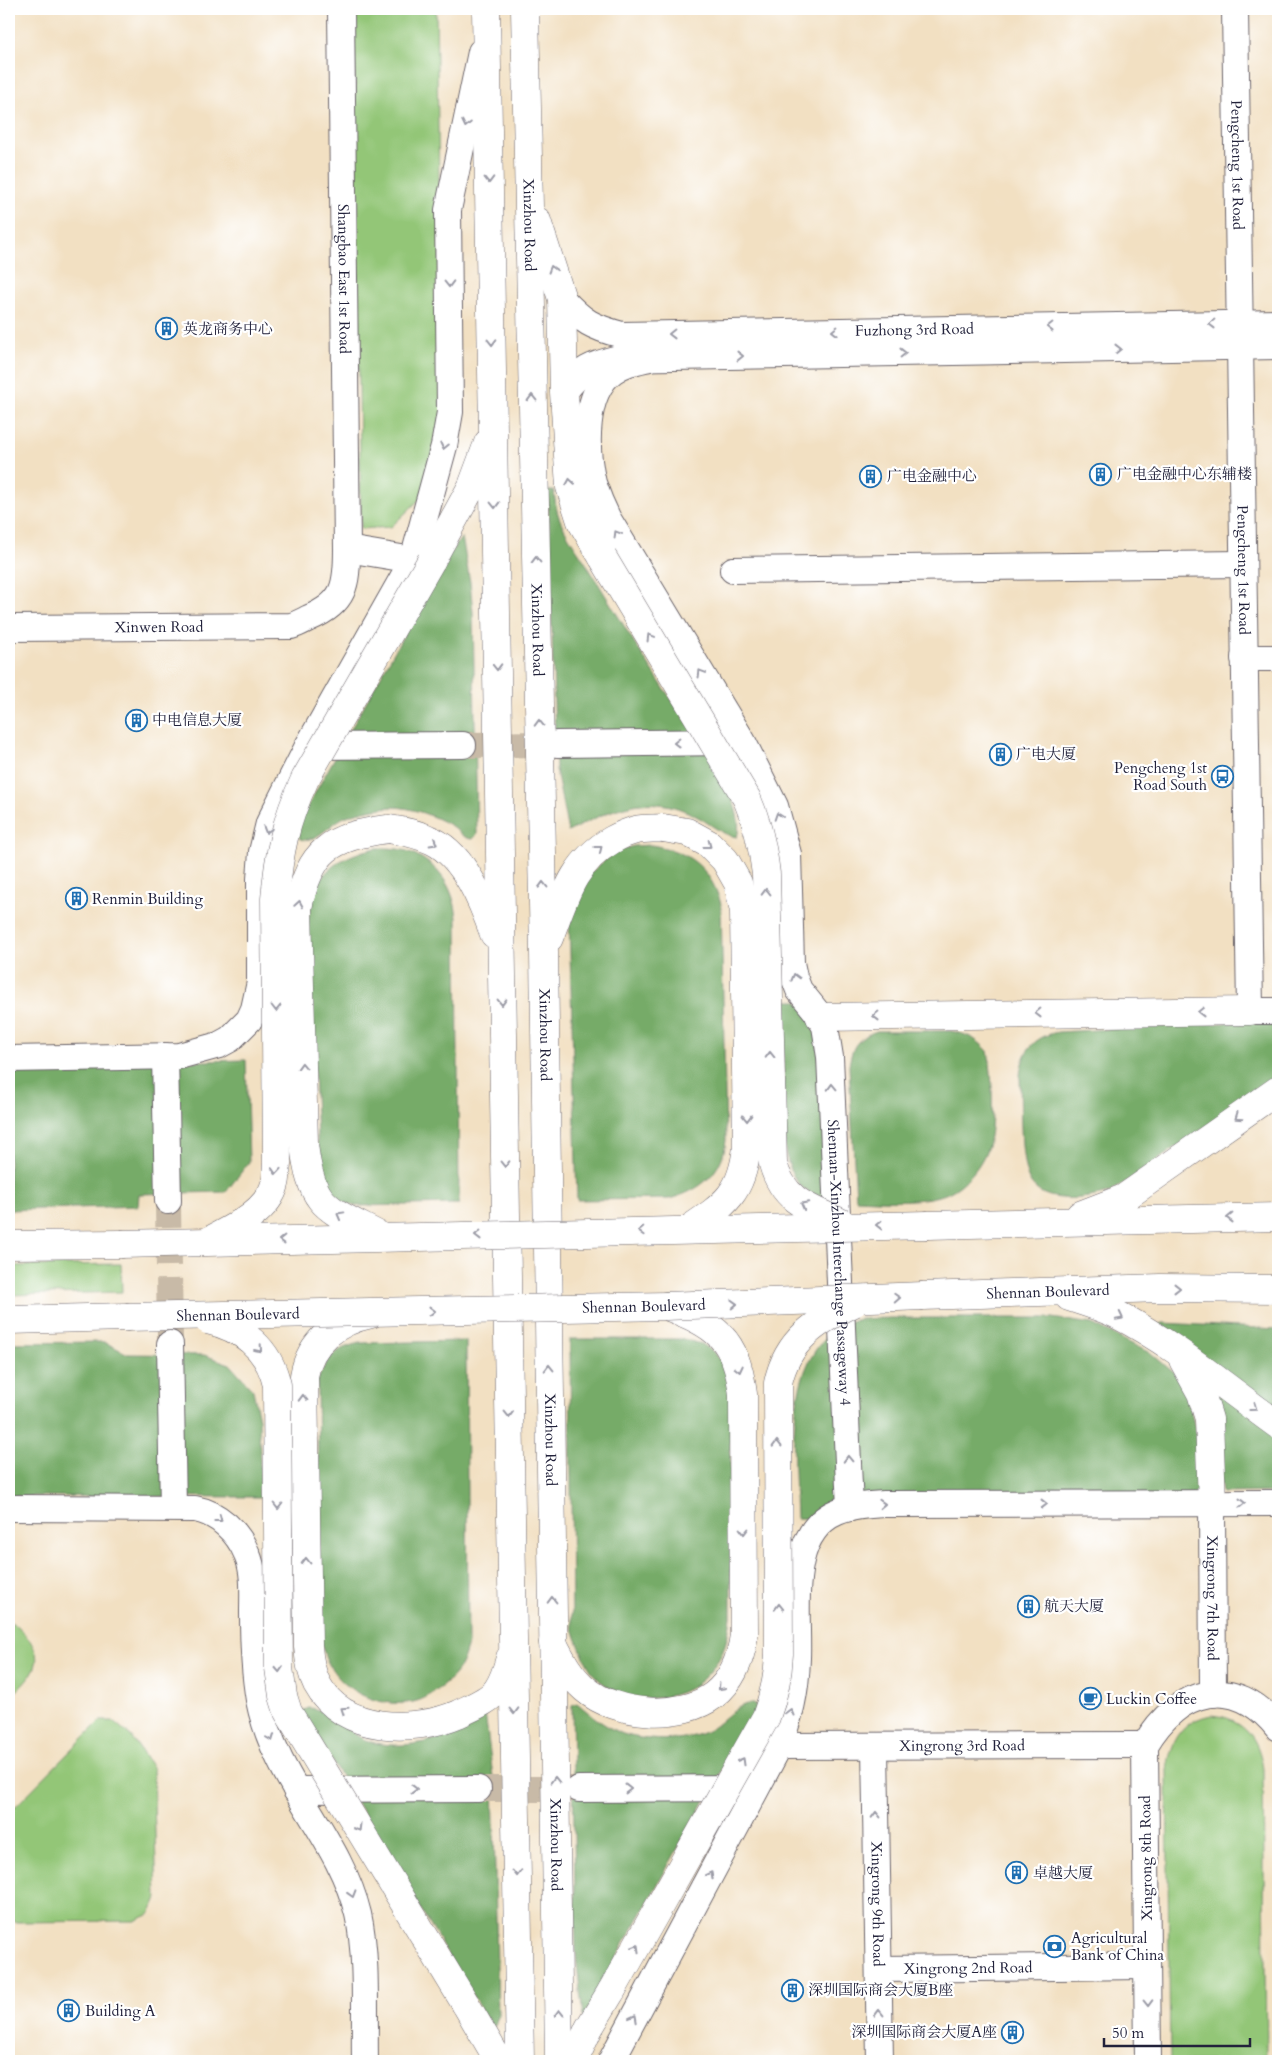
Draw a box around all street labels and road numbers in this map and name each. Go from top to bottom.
street label: Pengcheng 1st Road [1226,100,1248,230]
street label: Xinzhou Road [518,178,540,272]
street label: Shangbao East 1st Road [333,204,355,354]
street label: Fuzhong 3rd Road [855,319,974,341]
street label: Pengcheng 1st Road [1232,505,1254,635]
street label: Xinzhou Road [527,583,548,677]
street label: Xinwen Road [114,617,204,637]
street label: Xinzhou Road [534,988,556,1081]
street label: Shennan-Xinzhou Interchange Passageway 4 [823,1119,855,1407]
street label: Shennan Boulevard [986,1280,1110,1304]
street label: Shennan Boulevard [582,1294,706,1318]
street label: Shennan Boulevard [176,1303,300,1326]
street label: Xinzhou Road [540,1393,561,1486]
street label: Xingrong 7th Road [1202,1535,1223,1661]
street label: Xingrong 3rd Road [899,1735,1025,1756]
street label: Xingrong 8th Road [1135,1795,1157,1921]
street label: Xinzhou Road [545,1798,567,1891]
street label: Xingrong 9th Road [867,1841,889,1967]
street label: Xingrong 2nd Road [903,1957,1033,1979]

